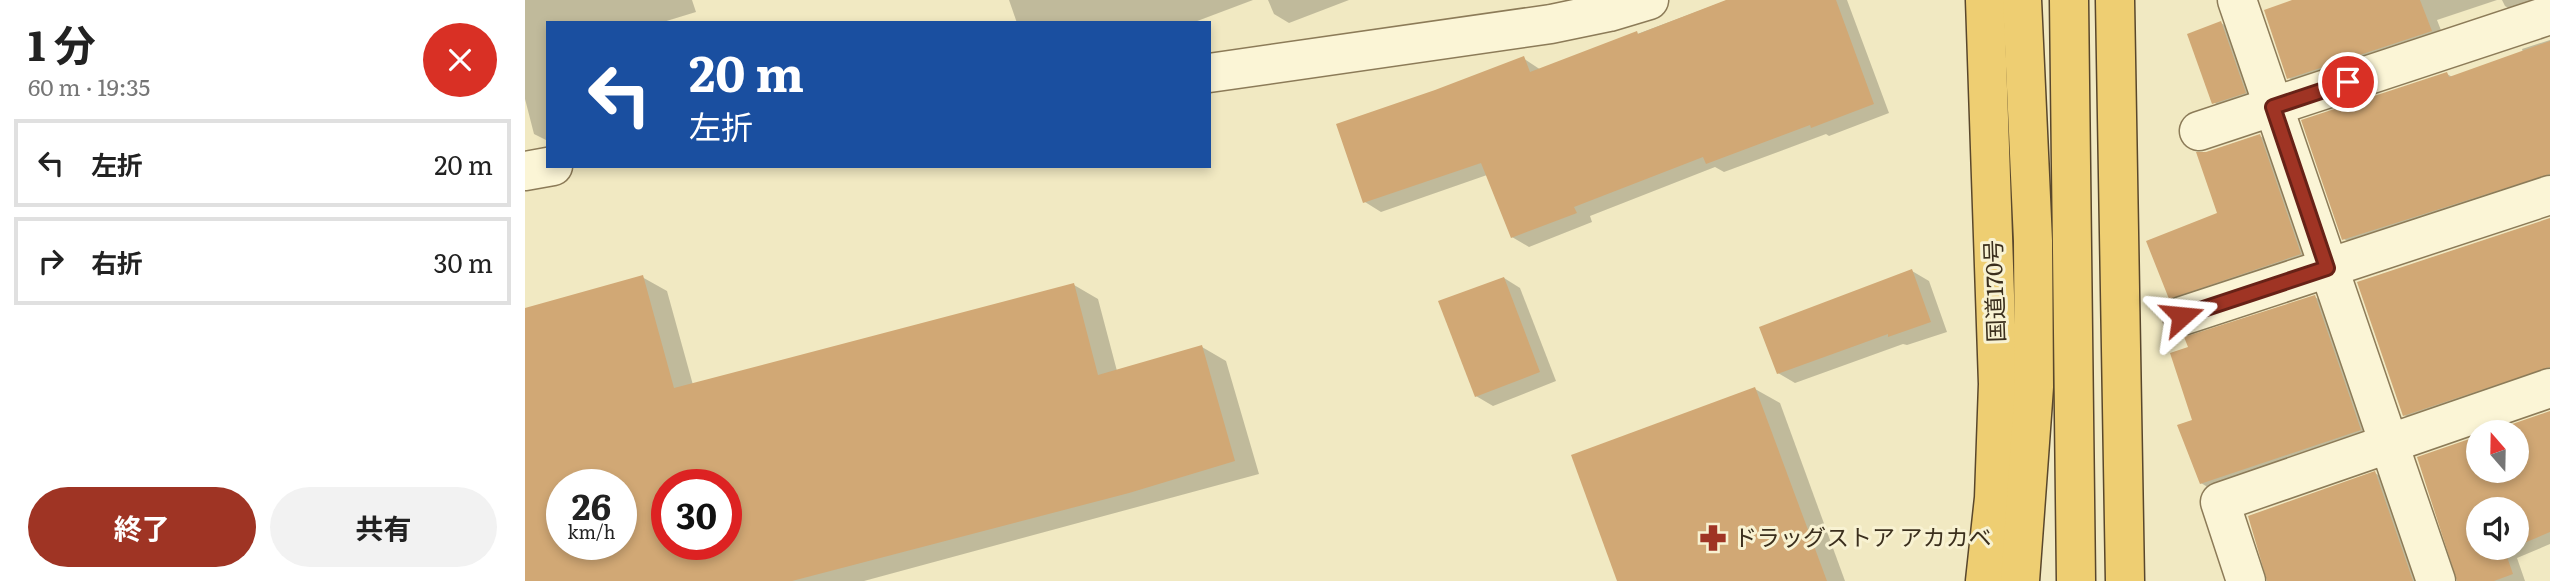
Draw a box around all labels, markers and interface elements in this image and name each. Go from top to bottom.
text: 1 分 [28,12,96,74]
button: close [423,23,497,97]
text: 20 m [689,34,804,107]
icon: left [574,49,665,140]
pin [2318,52,2378,112]
icon: arrive [2329,63,2367,101]
text: 60 m · 19:35 [28,69,150,103]
text: 左折 [689,101,753,149]
icon: left [32,144,70,182]
text: 左折 [91,144,143,183]
text: 20 m [434,144,493,183]
street label: 国道170号 [1974,239,2012,343]
icon: right [32,242,70,280]
text: 右折 [91,242,143,281]
text: 30 m [433,242,493,281]
position arrow [2145,279,2219,353]
north arrow [2466,420,2529,483]
map controls [2466,420,2529,560]
speed limit sign: 30 [651,469,742,560]
text: 26 [572,479,611,531]
button: 終了 [28,487,256,567]
button: 共有 [270,487,497,567]
button: sound [2466,497,2529,560]
text: km/h [568,518,615,545]
place label: ドラッグストア アカカベ [1734,519,1992,553]
pharmacy icon: ドラッグストア アカカベ [1698,523,1728,553]

